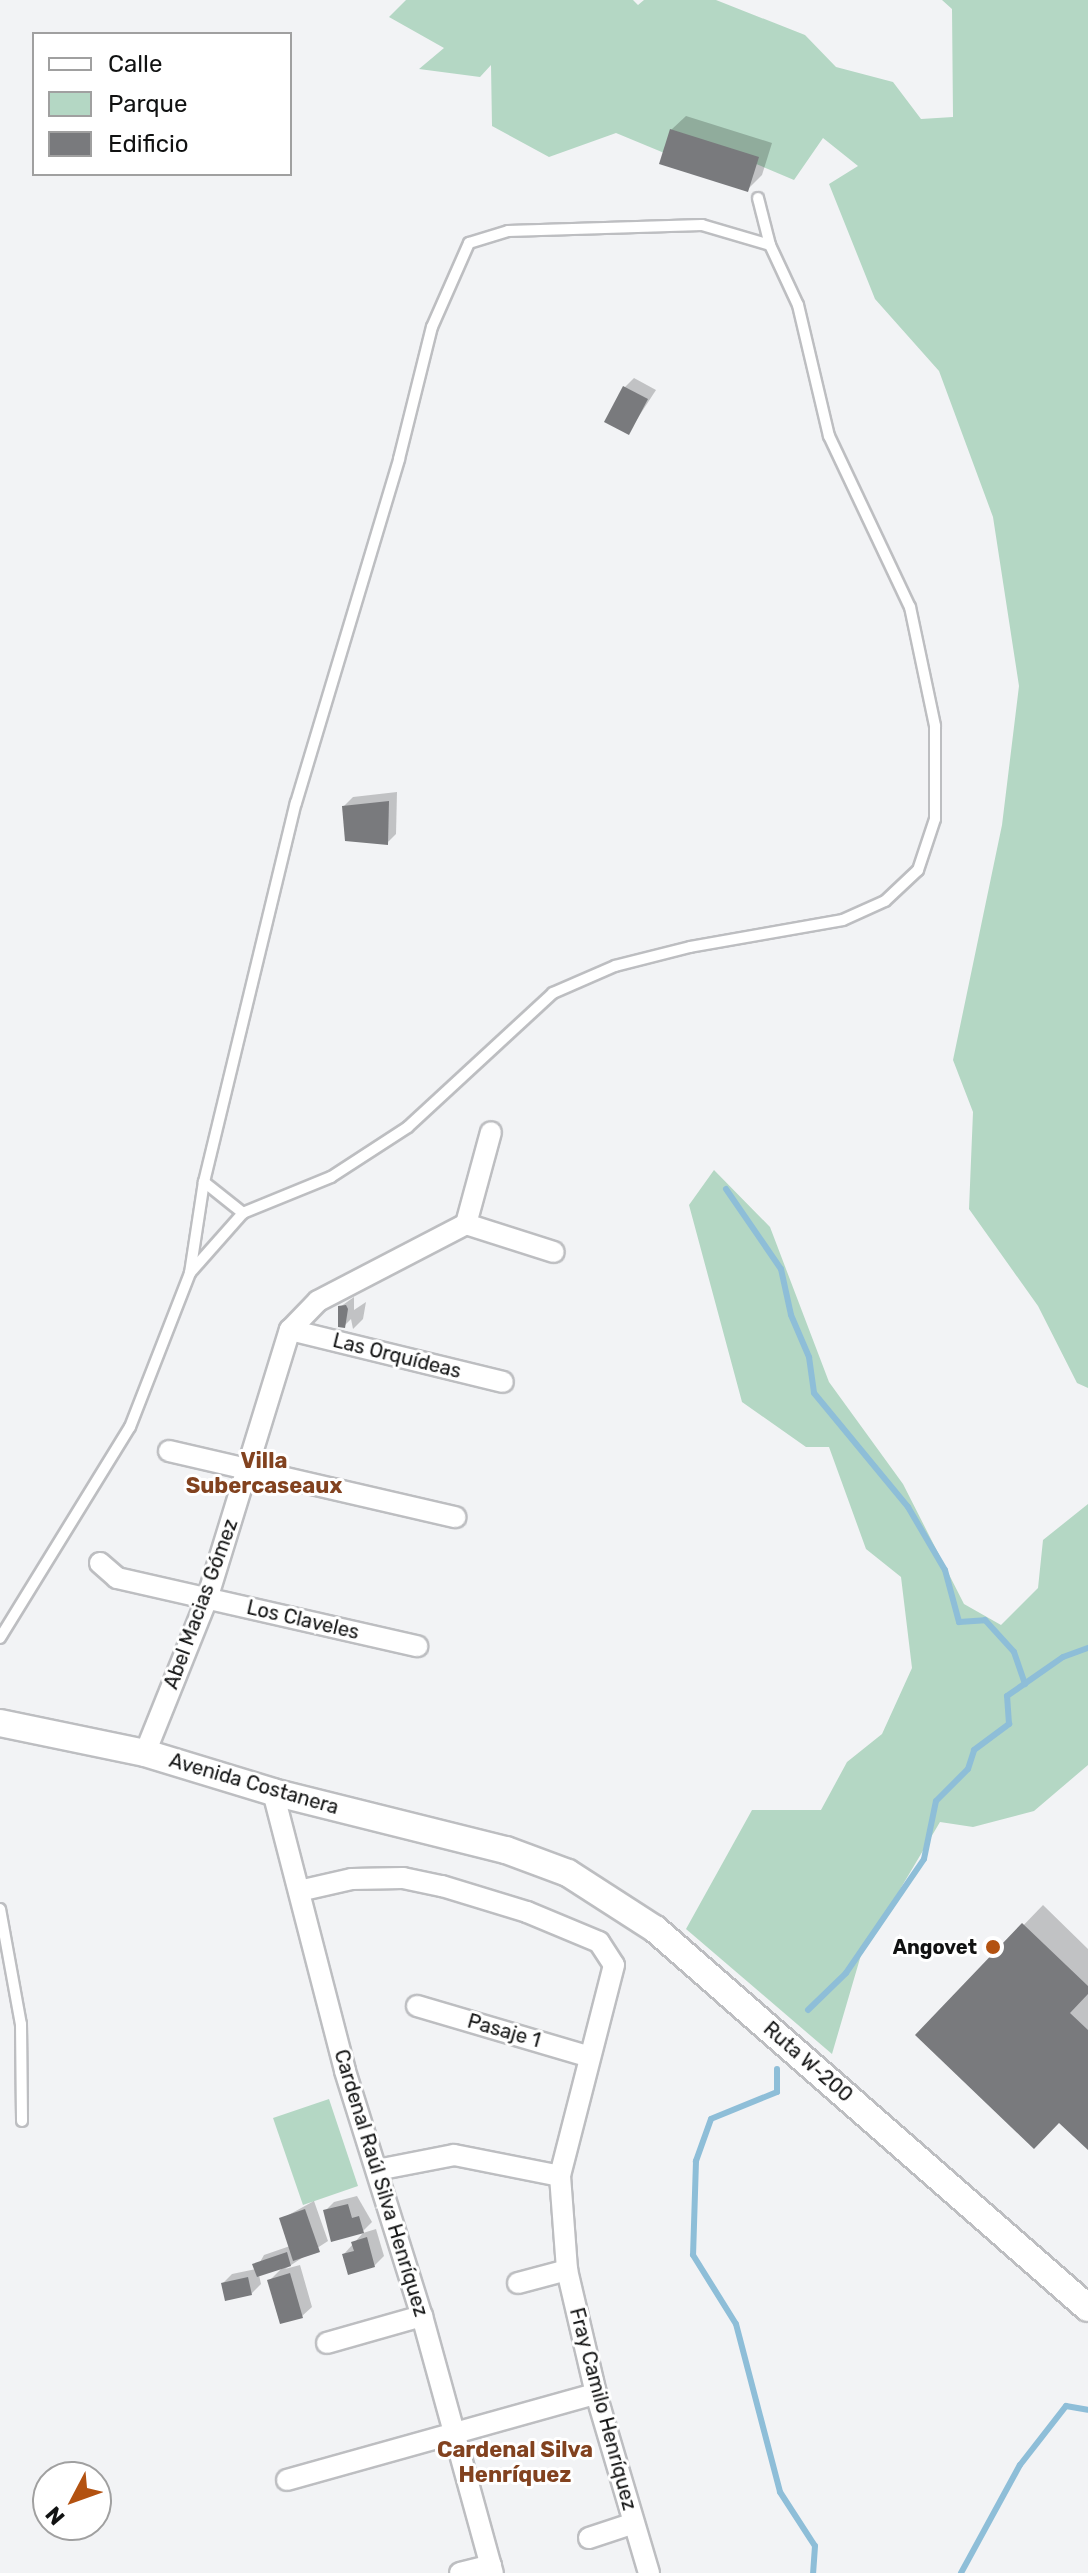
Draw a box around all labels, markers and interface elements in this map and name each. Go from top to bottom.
legend [32,32,292,176]
text: Calle [108,50,162,78]
text: Parque [108,90,187,118]
text: Edificio [108,130,189,158]
street label: Las Orquídeas [330,1328,464,1384]
district label: Villa Subercaseaux [186,1447,342,1498]
street label: Abel Macias Gómez [159,1516,243,1692]
street label: Los Claveles [244,1595,362,1645]
street label: Avenida Costanera [167,1748,341,1820]
place label: Angovet [893,1935,977,1959]
marker: Angovet [984,1938,1002,1956]
street label: Pasaje 1 [465,2009,543,2053]
street label: Ruta W-200 [758,2017,858,2107]
street label: Cardenal Raúl Silva Henríquez [329,2047,433,2319]
street label: Fray Camilo Henríquez [564,2305,642,2513]
district label: Cardenal Silva Henríquez [437,2436,593,2488]
north arrow [32,2461,112,2541]
text: N [40,2501,70,2531]

